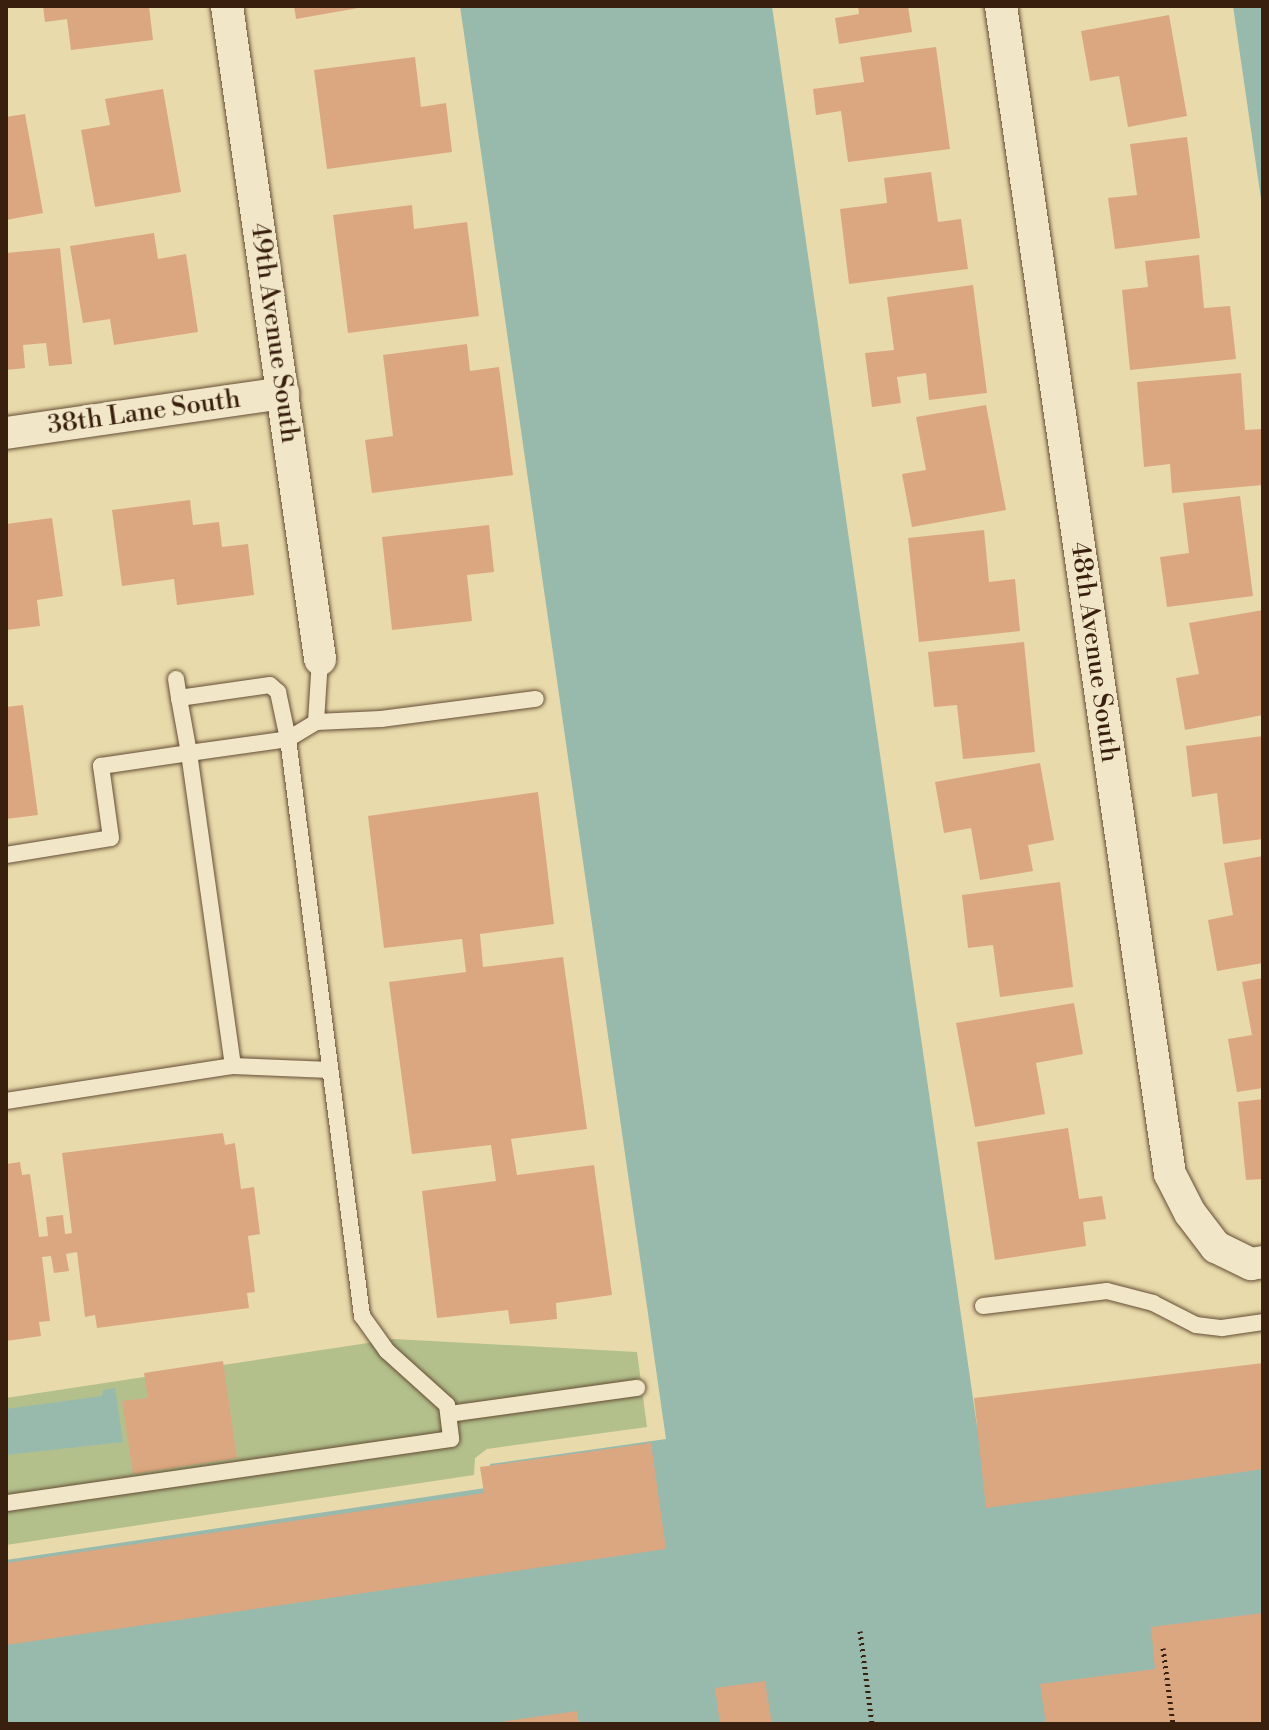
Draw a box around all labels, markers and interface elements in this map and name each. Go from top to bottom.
street label: 49th Avenue South [243,221,305,445]
street label: 38th Lane South [46,384,242,442]
street label: 48th Avenue South [1063,540,1125,764]

